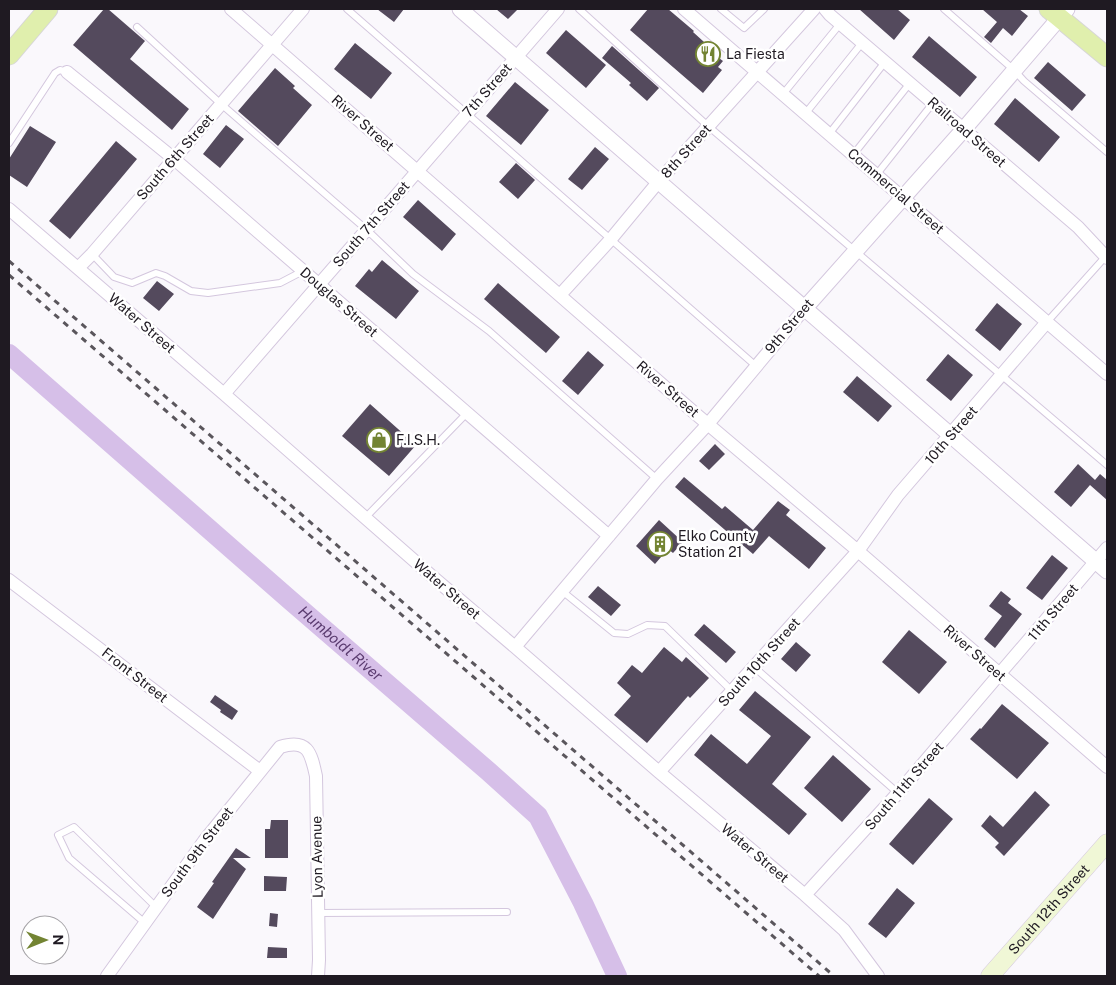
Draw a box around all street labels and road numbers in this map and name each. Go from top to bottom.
street label: 7th Street [459,60,515,120]
street label: River Street [329,92,397,154]
street label: Railroad Street [925,94,1009,170]
street label: South 6th Street [133,111,217,203]
street label: 8th Street [658,121,714,181]
street label: Commercial Street [845,145,947,237]
street label: South 7th Street [329,178,413,270]
street label: Douglas Street [297,264,381,340]
street label: Water Street [105,290,179,356]
street label: 9th Street [761,295,817,357]
street label: River Street [634,358,702,420]
street label: 10th Street [921,403,981,467]
street label: Water Street [410,556,484,622]
street label: 11th Street [1025,580,1081,644]
street label: South 10th Street [715,614,803,710]
street label: River Street [941,622,1009,684]
street label: Front Street [99,644,171,706]
street label: South 11th Street [861,739,947,833]
street label: South 9th Street [158,804,236,900]
street label: Lyon Avenue [308,816,326,898]
street label: Water Street [718,820,792,886]
street label: South 12th Street [1005,861,1093,957]

